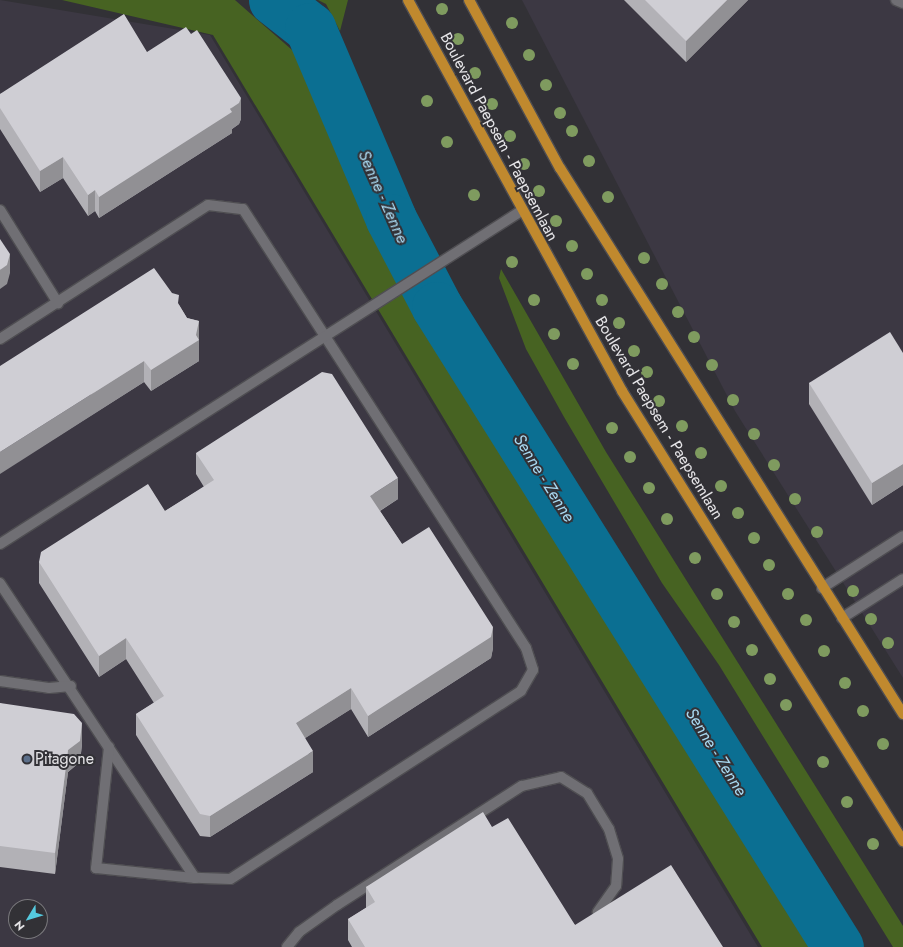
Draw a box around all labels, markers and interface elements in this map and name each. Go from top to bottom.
street label: Boulevard Paepsem - Paepsemlaan [436,29,562,245]
water label: Senne - Zenne [353,147,413,247]
street label: Boulevard Paepsem - Paepsemlaan [591,313,727,523]
water label: Senne - Zenne [509,430,579,526]
water label: Senne - Zenne [681,704,751,800]
place label: Pitagone [35,749,94,769]
marker: Pitagone [22,754,32,764]
north arrow [8,899,48,939]
text: N [10,917,28,934]

